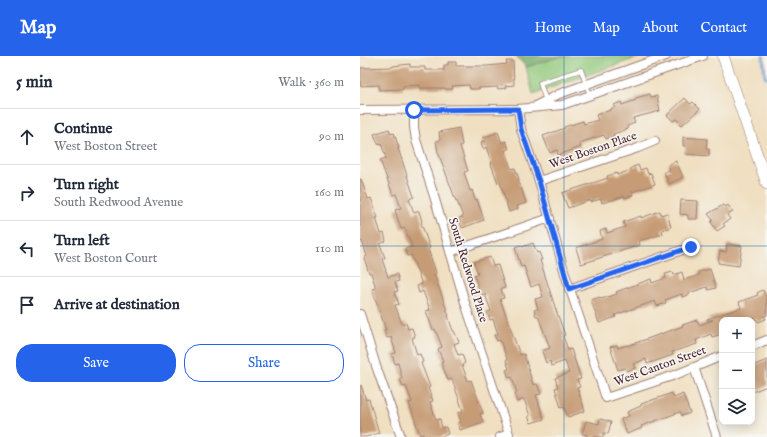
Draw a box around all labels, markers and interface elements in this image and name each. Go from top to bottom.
text: Map [20,16,56,40]
text: Home [535,19,571,37]
text: Map [593,19,620,37]
text: About [642,19,678,37]
text: Contact [700,19,747,37]
text: 5 min [16,72,53,93]
text: Walk · 360 m [278,74,344,91]
route start [405,101,423,119]
text: Continue [54,119,112,138]
icon: ahead [16,126,38,148]
text: 90 m [319,128,344,145]
street label: West Boston Place [547,128,639,172]
text: West Boston Street [54,138,157,155]
text: Turn right [54,175,119,194]
icon: right [16,182,38,204]
text: 160 m [314,184,344,201]
text: South Redwood Avenue [54,194,183,211]
street label: South Redwood Place [445,216,491,325]
text: Turn left [54,231,110,250]
icon: left [16,238,38,260]
route end [682,238,700,256]
text: 110 m [315,240,344,257]
text: West Boston Court [54,250,157,267]
icon: arrive [16,294,38,316]
text: Arrive at destination [54,295,180,314]
map controls [719,317,755,425]
button: + [719,317,755,353]
street label: West Canton Street [612,342,708,390]
button: Save [16,344,176,382]
button: Share [184,344,344,382]
button: − [719,353,755,389]
button: layers [719,389,755,425]

